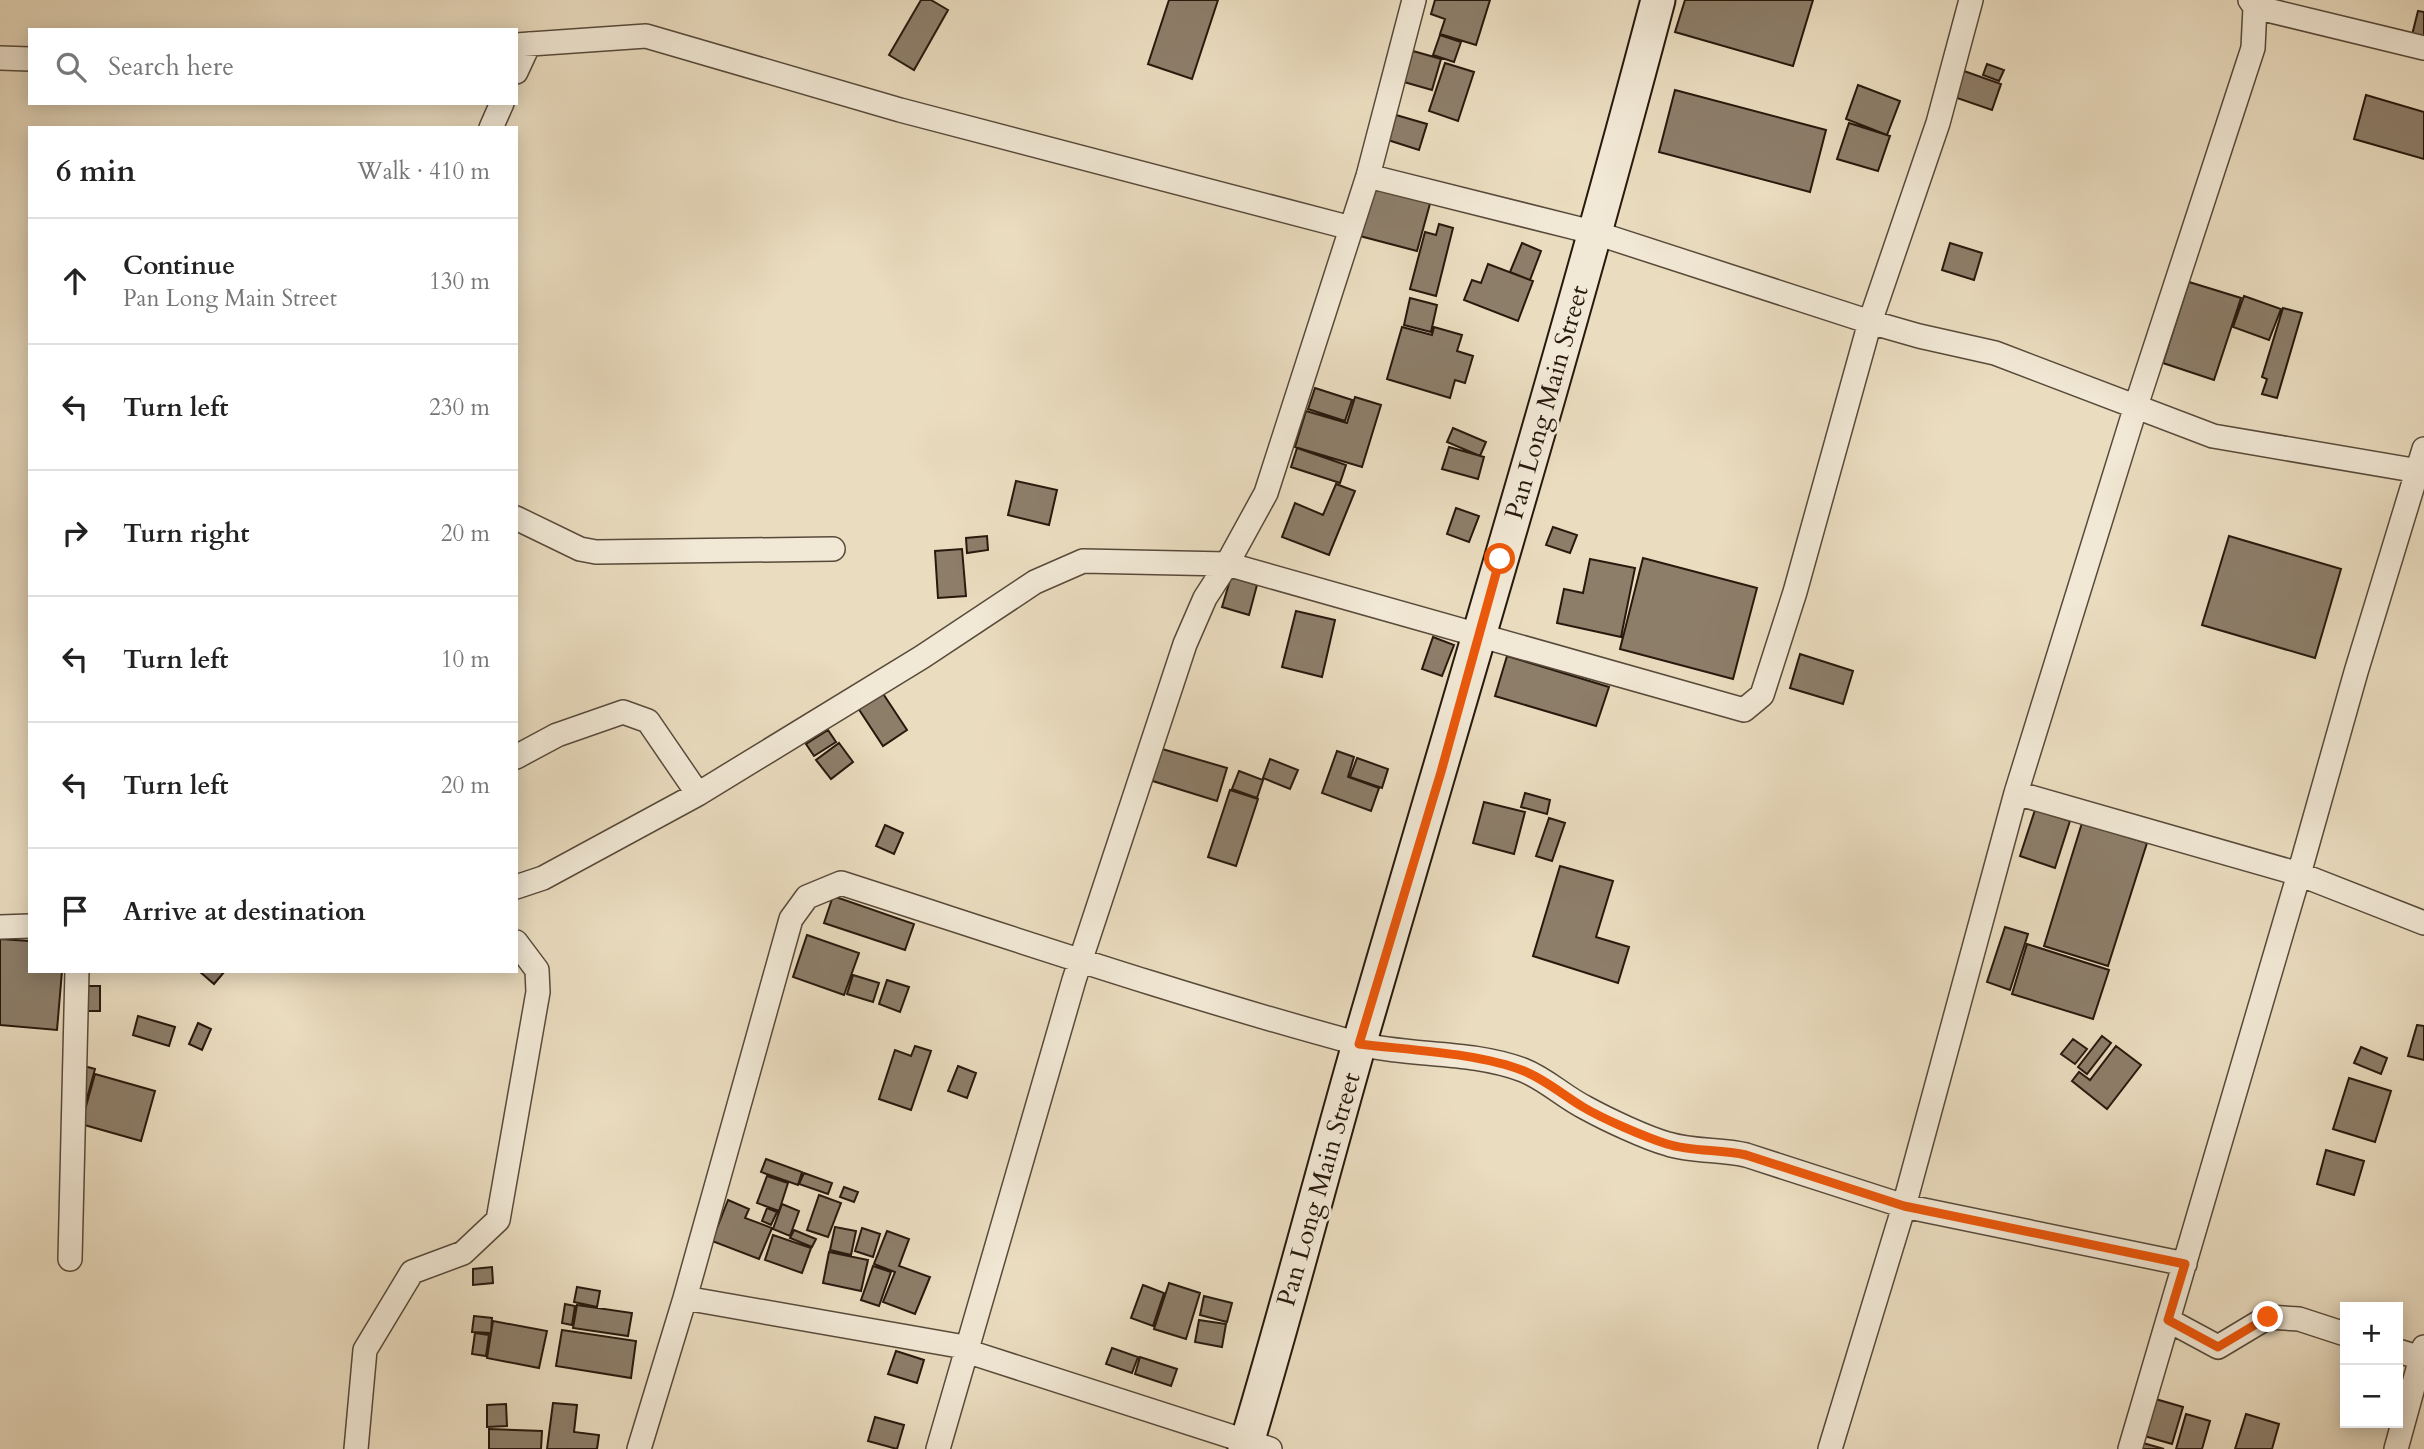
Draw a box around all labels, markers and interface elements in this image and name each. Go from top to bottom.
search box [28,28,518,105]
icon: search [52,48,90,86]
text: Search here [108,49,234,84]
text: 6 min [56,151,136,192]
text: Walk · 410 m [357,156,490,187]
text: Continue [123,248,235,283]
icon: ahead [56,262,94,300]
text: 130 m [429,266,490,297]
street label: Pan Long Main Street [1496,281,1597,523]
text: Pan Long Main Street [123,283,337,314]
icon: left [56,388,94,426]
text: Turn left [123,390,228,425]
text: 230 m [429,392,490,423]
icon: right [56,514,94,552]
text: Turn right [123,516,250,551]
text: 20 m [441,518,490,549]
route start [1484,543,1515,574]
icon: left [56,640,94,678]
text: Turn left [123,642,228,677]
text: 10 m [441,644,490,675]
icon: left [56,766,94,804]
text: Turn left [123,768,228,803]
text: 20 m [441,770,490,801]
icon: arrive [56,892,94,930]
text: Arrive at destination [123,894,366,929]
street label: Pan Long Main Street [1268,1068,1369,1310]
route end [2252,1301,2283,1332]
map controls [2340,1302,2403,1428]
button: + [2340,1302,2403,1365]
button: − [2340,1365,2403,1428]

